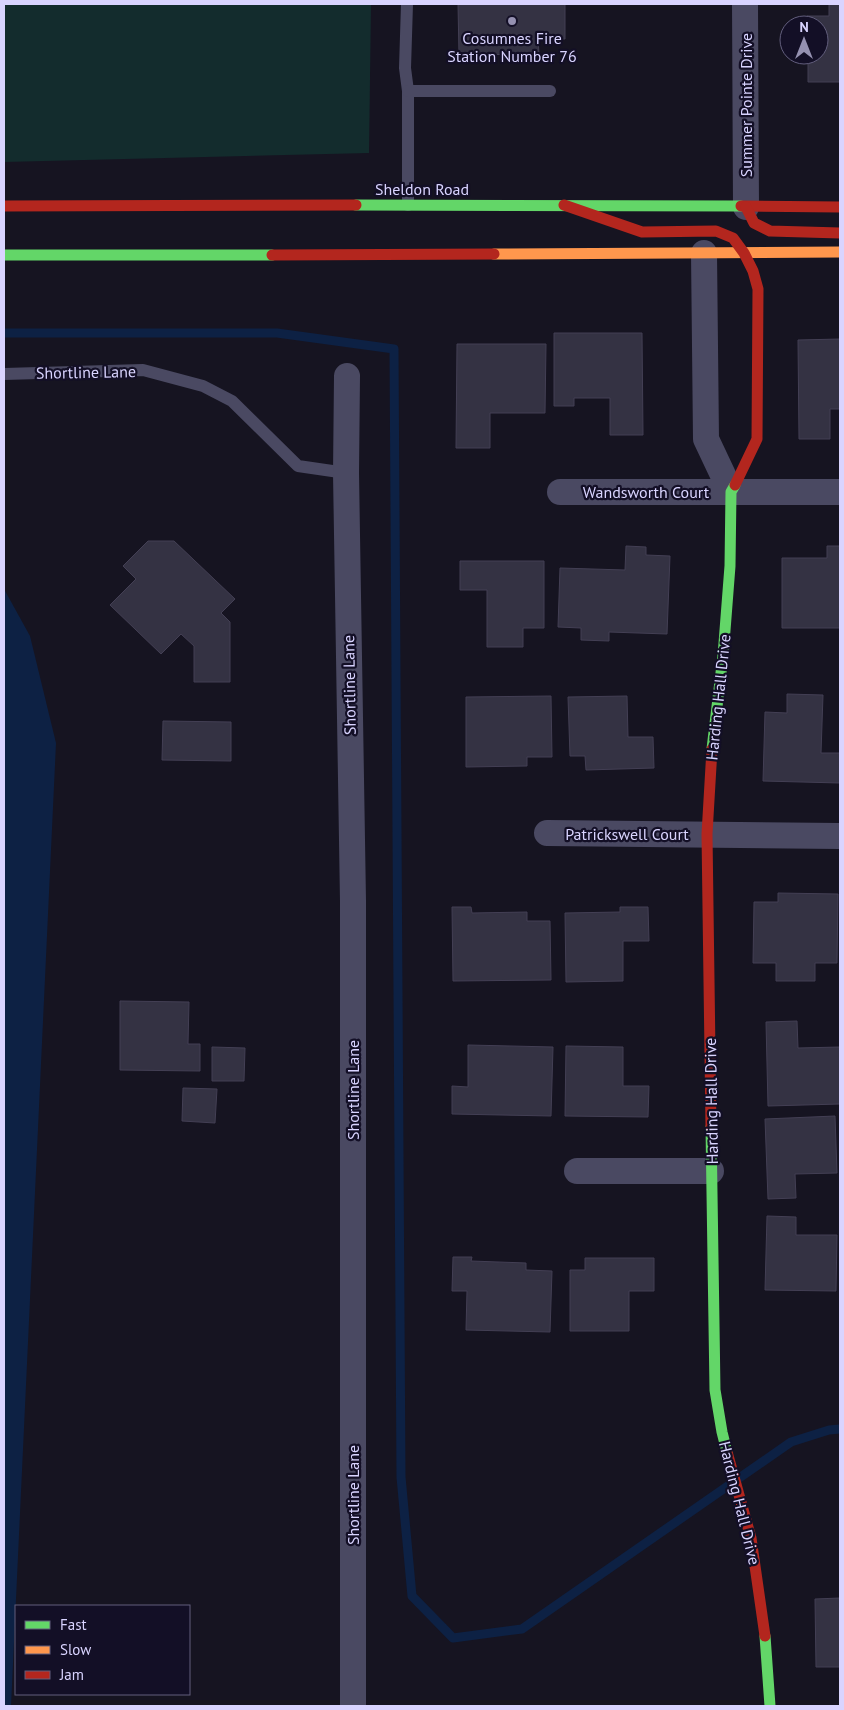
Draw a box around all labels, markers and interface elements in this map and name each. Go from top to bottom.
marker: Cosumnes Fire Station Number 76 [506,15,518,27]
north arrow [779,15,829,65]
text: N [799,18,809,36]
place label: Cosumnes Fire Station Number 76 [447,28,577,66]
street label: Summer Pointe Drive [736,33,756,177]
street label: Sheldon Road [375,179,469,199]
street label: Shortline Lane [36,361,136,383]
street label: Wandsworth Court [583,482,710,502]
street label: Harding Hall Drive [701,633,735,761]
street label: Shortline Lane [338,635,360,735]
street label: Patrickswell Court [565,824,689,844]
street label: Harding Hall Drive [700,1037,722,1165]
street label: Shortline Lane [343,1040,363,1140]
street label: Harding Hall Drive [715,1439,765,1567]
street label: Shortline Lane [343,1445,363,1545]
legend [15,1605,190,1695]
text: Fast [60,1615,87,1634]
text: Slow [60,1640,91,1659]
text: Jam [59,1665,84,1684]

